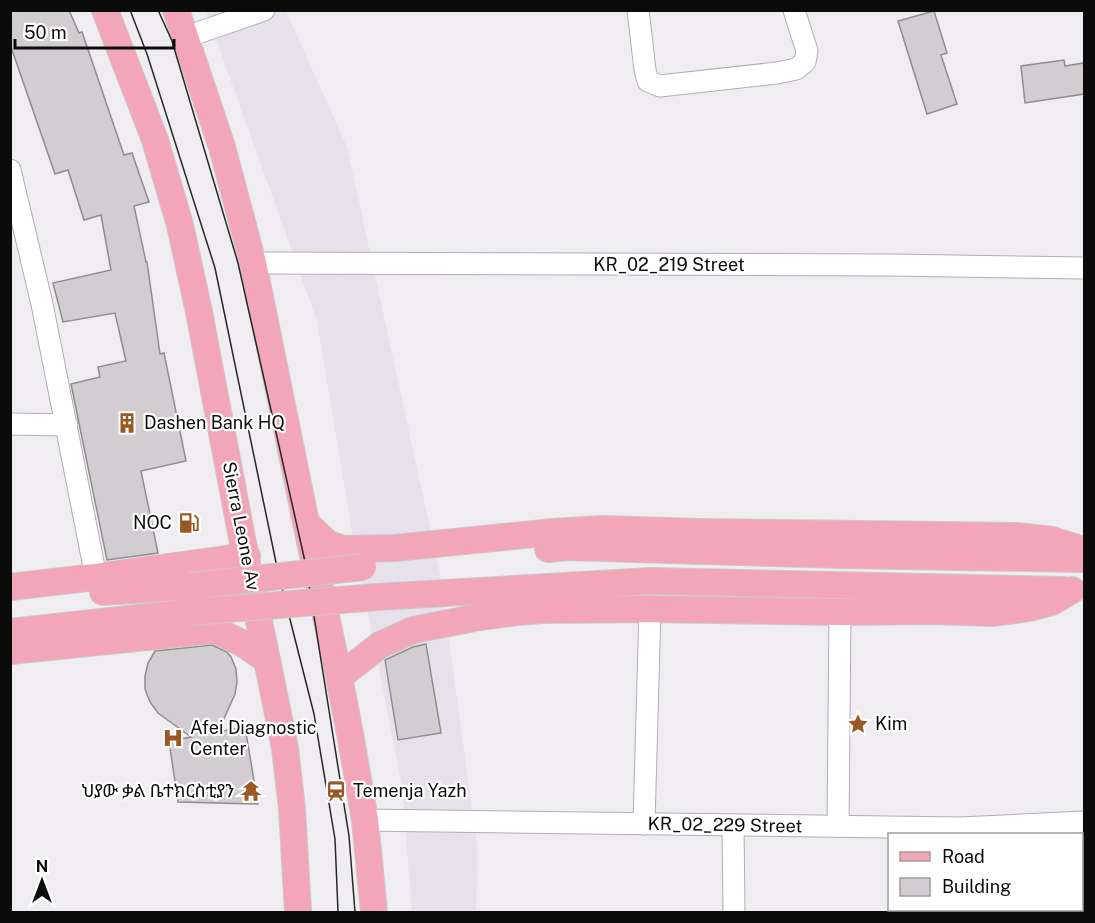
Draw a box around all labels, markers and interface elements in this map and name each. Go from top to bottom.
scale bar [15,12,174,50]
text: 50 m [24,22,67,43]
street label: KR_02_219 Street [593,254,745,275]
building icon: Dashen Bank HQ [115,411,139,435]
place label: Dashen Bank HQ [144,412,285,433]
street label: Sierra Leone Av [219,460,264,592]
fuel station icon: NOC [177,511,201,535]
place label: NOC [133,512,172,533]
place icon: Kim [846,712,870,736]
place label: Kim [875,713,907,734]
place label: Afei Diagnostic Center [190,717,317,759]
hospital icon: Afei Diagnostic Center [161,726,185,750]
temple icon: ህያው ቃል ቤተክርስቲያን [239,779,263,803]
station icon: Temenja Yazh [324,779,348,803]
place label: ህያው ቃል ቤተክርስቲያን [81,780,234,801]
place label: Temenja Yazh [353,780,467,801]
street label: KR_02_229 Street [647,813,803,836]
legend [888,833,1083,911]
text: Road [942,846,985,867]
north arrow [12,851,72,911]
text: N [36,857,48,876]
text: Building [942,876,1011,897]

